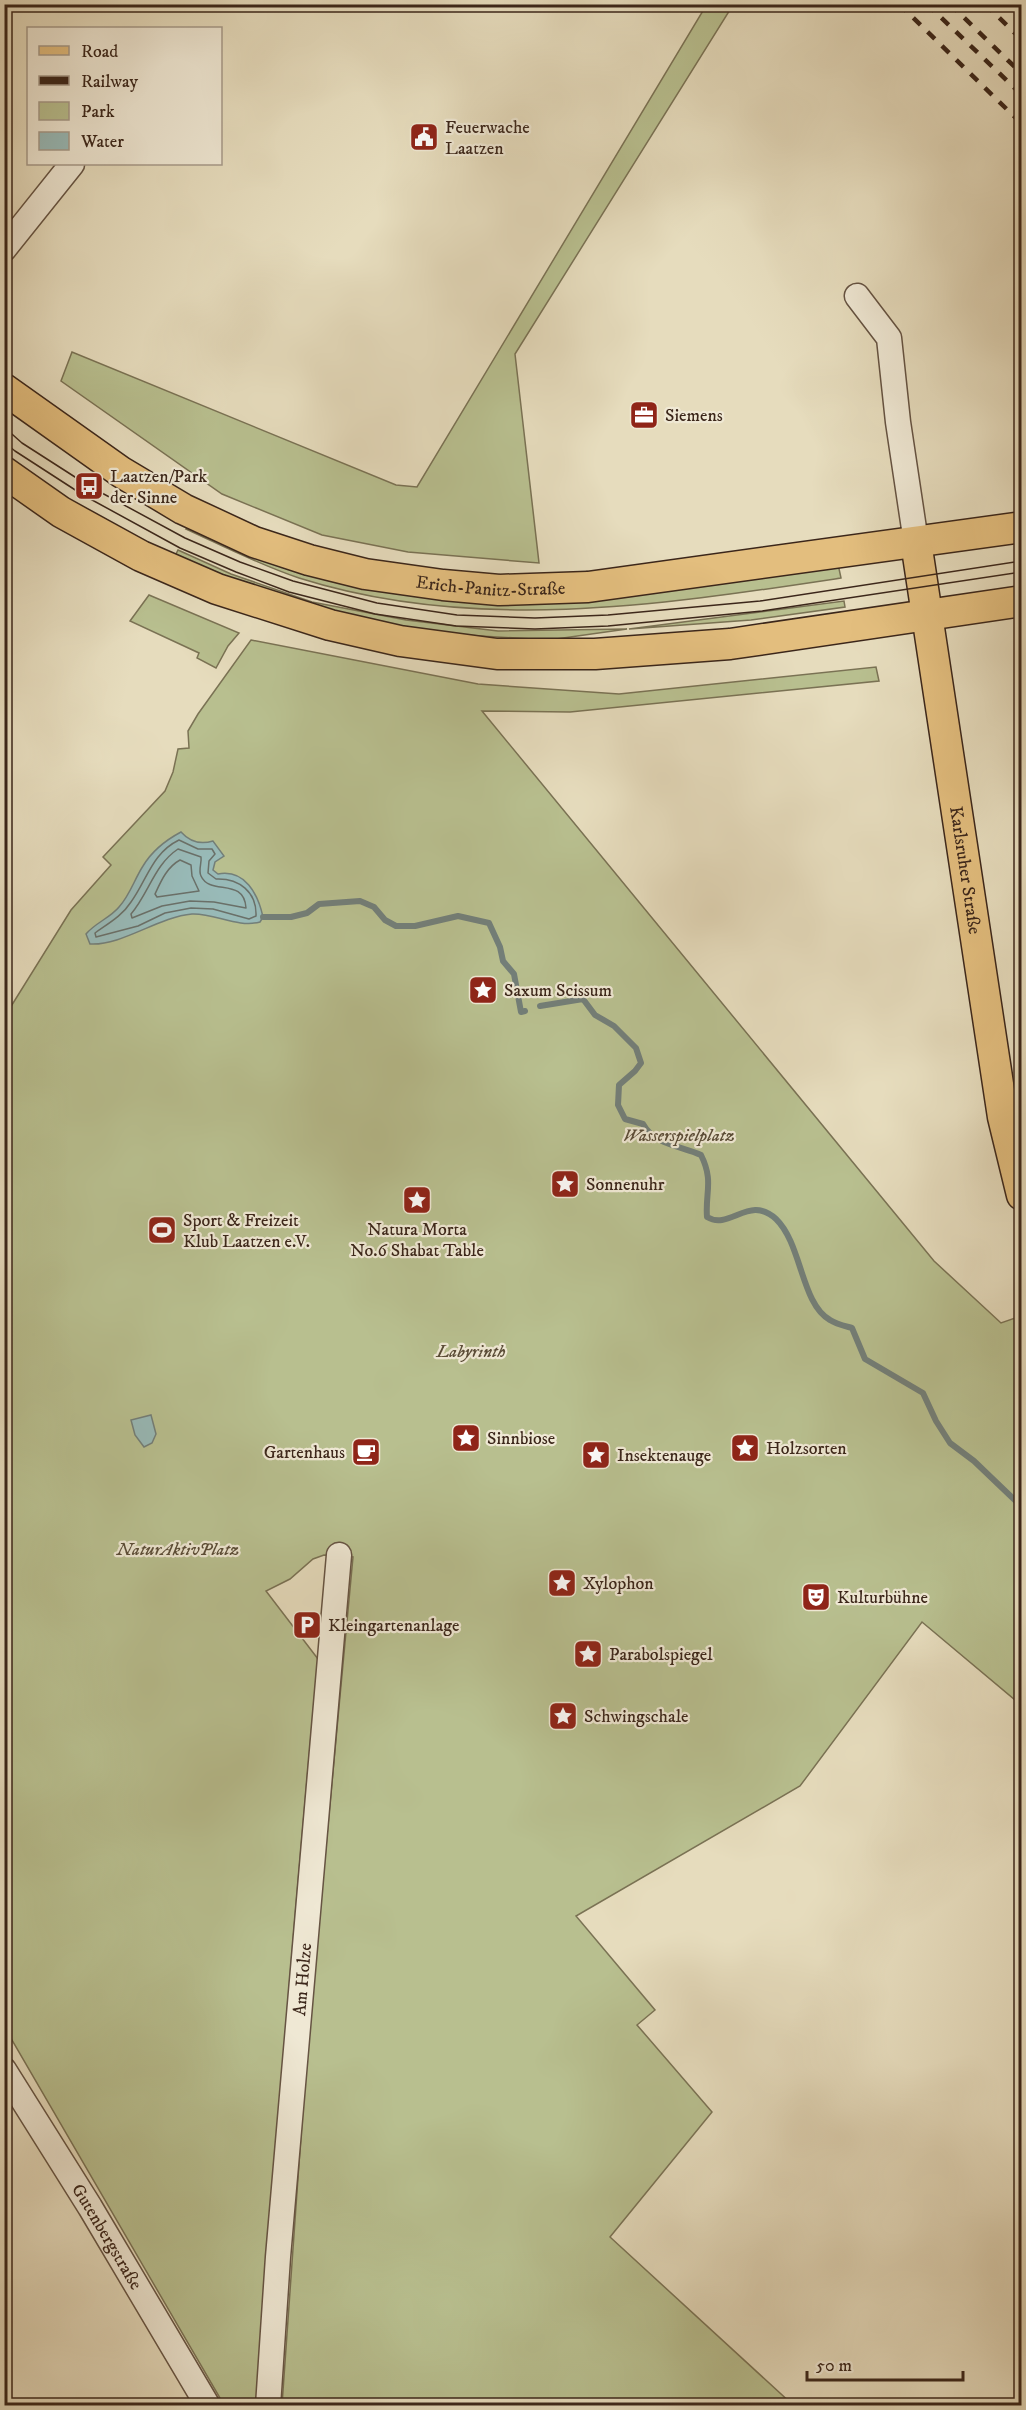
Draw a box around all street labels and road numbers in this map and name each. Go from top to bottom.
street label: Erich-Panitz-Straße [415,571,566,602]
street label: Karlsruher Straße [944,805,985,936]
street label: Am Holze [289,1942,317,2017]
street label: Gutenbergstraße [66,2180,147,2294]

